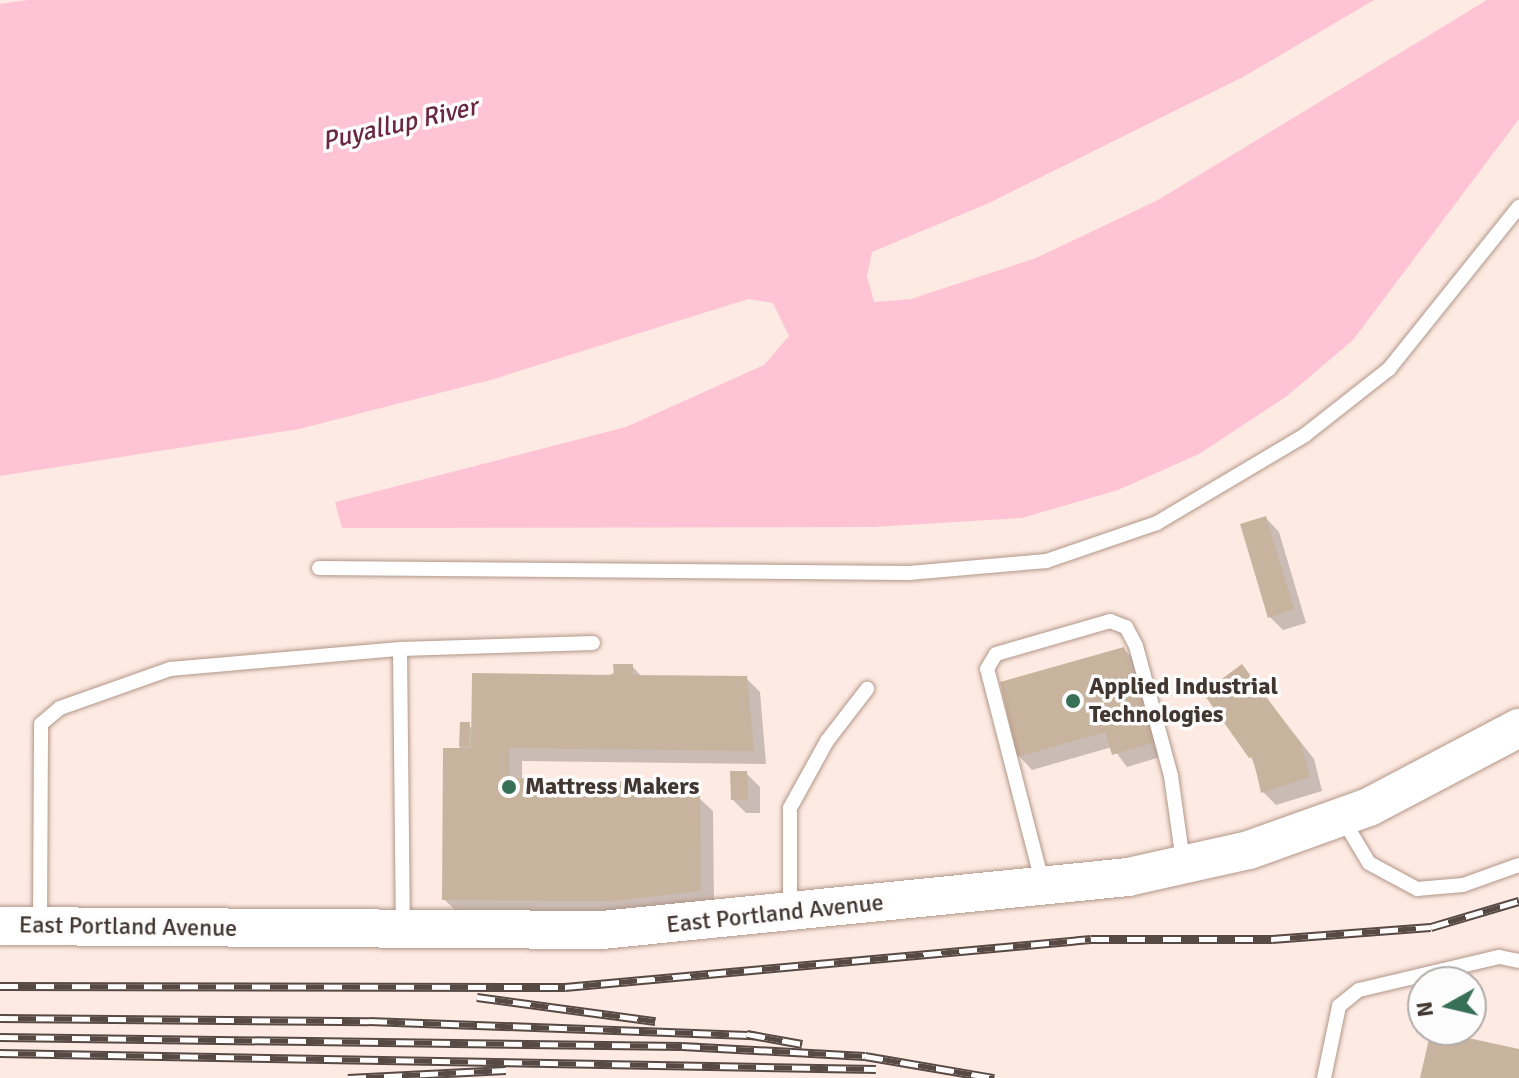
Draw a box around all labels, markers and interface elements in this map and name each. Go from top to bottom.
water label: Puyallup River [319,92,481,158]
place label: Applied Industrial Technologies [1089,673,1278,729]
marker: Applied Industrial Technologies [1064,692,1082,710]
place label: Mattress Makers [525,773,699,801]
marker: Mattress Makers [500,778,518,796]
street label: East Portland Avenue [665,888,885,940]
street label: East Portland Avenue [19,911,237,943]
north arrow [1407,966,1487,1046]
text: N [1410,1000,1439,1019]

